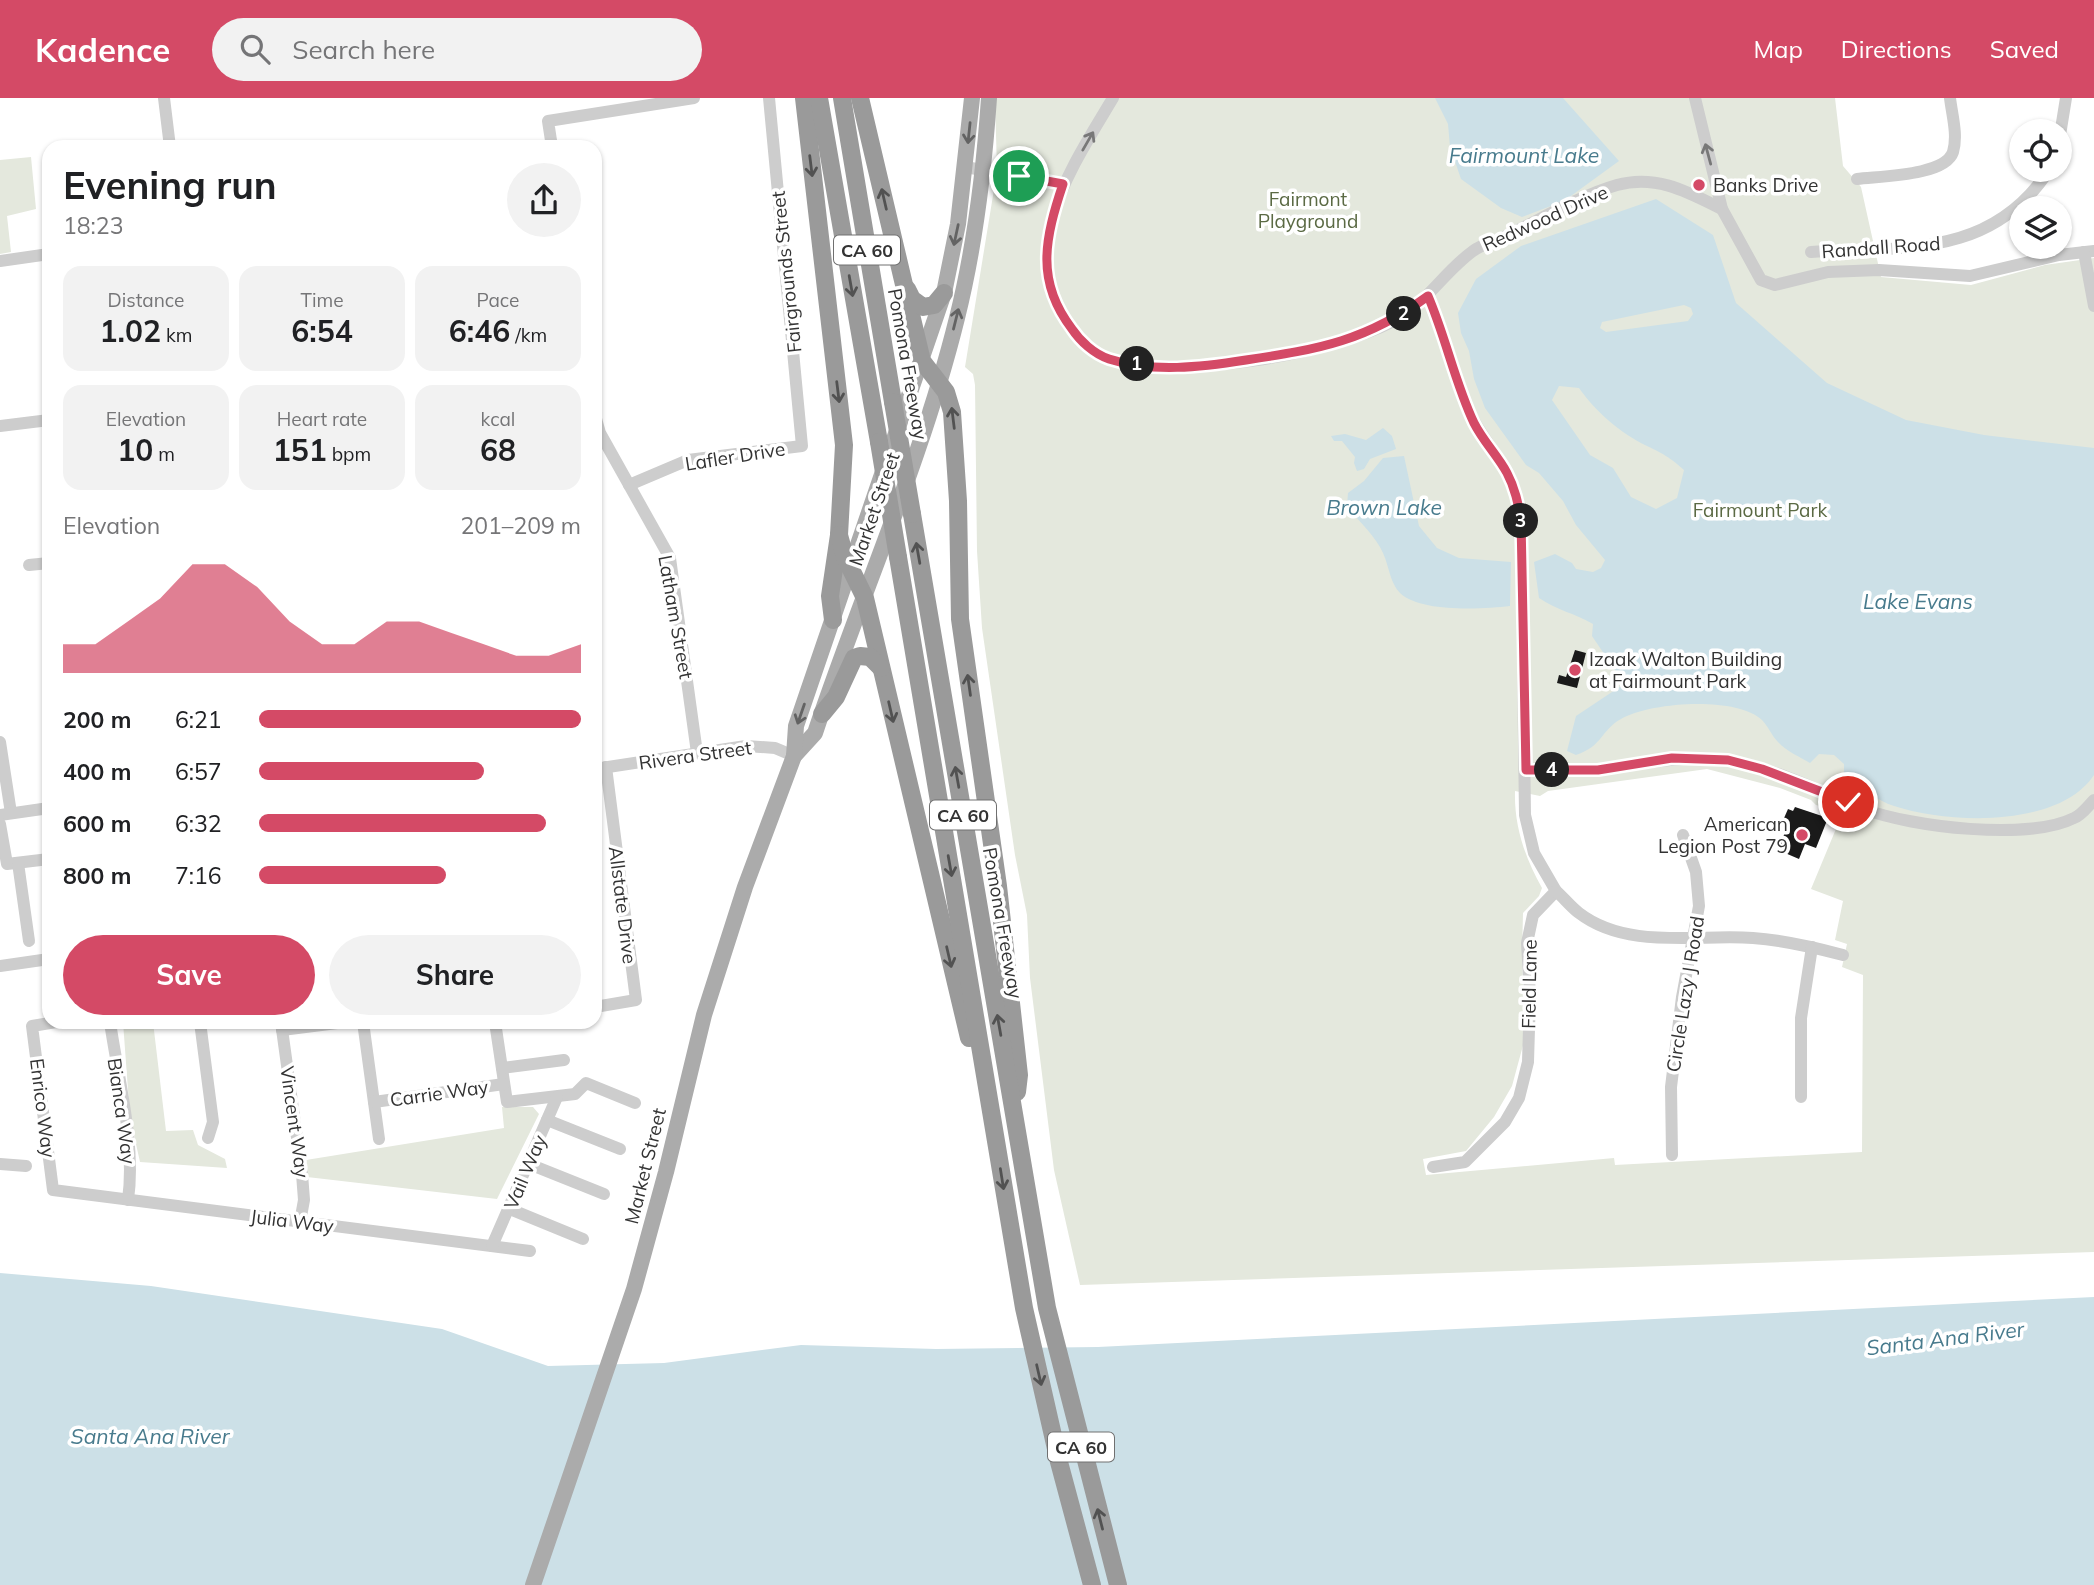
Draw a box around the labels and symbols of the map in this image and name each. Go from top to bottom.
one-way arrow [962,121,975,143]
one-way arrow [1081,131,1095,151]
water label: Fairmount Lake [1449,142,1599,168]
one-way arrow [1700,143,1713,165]
pin [989,146,1049,206]
one-way arrow [805,154,818,177]
place label: Banks Drive [1713,173,1818,197]
marker: Banks Drive [1691,177,1707,193]
street label: Redwood Drive [1478,180,1612,256]
park label: Fairmont Playground [1258,187,1358,233]
one-way arrow [877,188,890,211]
street label: Fairgrounds Street [766,190,806,354]
one-way arrow [949,223,963,246]
street label: Randall Road [1821,231,1941,263]
road number: CA 60 [834,236,900,265]
one-way arrow [845,274,858,297]
street label: Pomona Freeway [883,286,933,442]
pin: 2 [1386,296,1422,332]
one-way arrow [950,309,963,331]
pin: 1 [1120,346,1154,382]
one-way arrow [831,380,844,403]
one-way arrow [946,408,959,430]
street label: Lafler Drive [683,436,787,476]
street label: Market Street [843,449,905,569]
water label: Brown Lake [1326,494,1442,520]
park label: Fairmount Park [1693,498,1827,522]
pin: 3 [1504,504,1538,538]
one-way arrow [911,542,924,564]
street label: Latham Street [653,553,699,681]
water label: Lake Evans [1863,588,1973,614]
place label: Izaak Walton Building at Fairmount Park [1589,647,1782,693]
marker: Izaak Walton Building at Fairmount Park [1567,662,1583,678]
one-way arrow [962,674,975,696]
one-way arrow [885,700,898,723]
one-way arrow [793,703,806,725]
street label: Rivera Street [637,735,753,775]
pin: 4 [1534,752,1570,788]
one-way arrow [950,766,963,789]
pin [1818,772,1878,832]
road number: CA 60 [930,800,996,830]
place label: American Legion Post 79 [1658,812,1788,858]
marker: American Legion Post 79 [1794,827,1810,843]
street label: Allstate Drive [604,845,642,965]
street label: Pomona Freeway [978,845,1028,1001]
one-way arrow [944,854,957,876]
street label: Circle Lazy J Road [1661,914,1709,1074]
street label: Field Lane [1516,939,1542,1029]
one-way arrow [943,945,956,968]
one-way arrow [992,1014,1005,1037]
street label: Bianca Way [103,1056,141,1166]
street label: Enrico Way [25,1057,61,1159]
street label: Vincent Way [275,1065,315,1179]
street label: Carrie Way [388,1074,490,1112]
street label: Market Street [619,1105,671,1226]
street label: Vail Way [499,1131,551,1213]
one-way arrow [996,1167,1009,1190]
street label: Julia Way [249,1204,335,1238]
water label: Santa Ana River [1865,1315,2027,1361]
one-way arrow [1033,1363,1046,1386]
water label: Santa Ana River [71,1423,231,1449]
road number: CA 60 [1048,1432,1114,1462]
one-way arrow [1093,1508,1106,1531]

